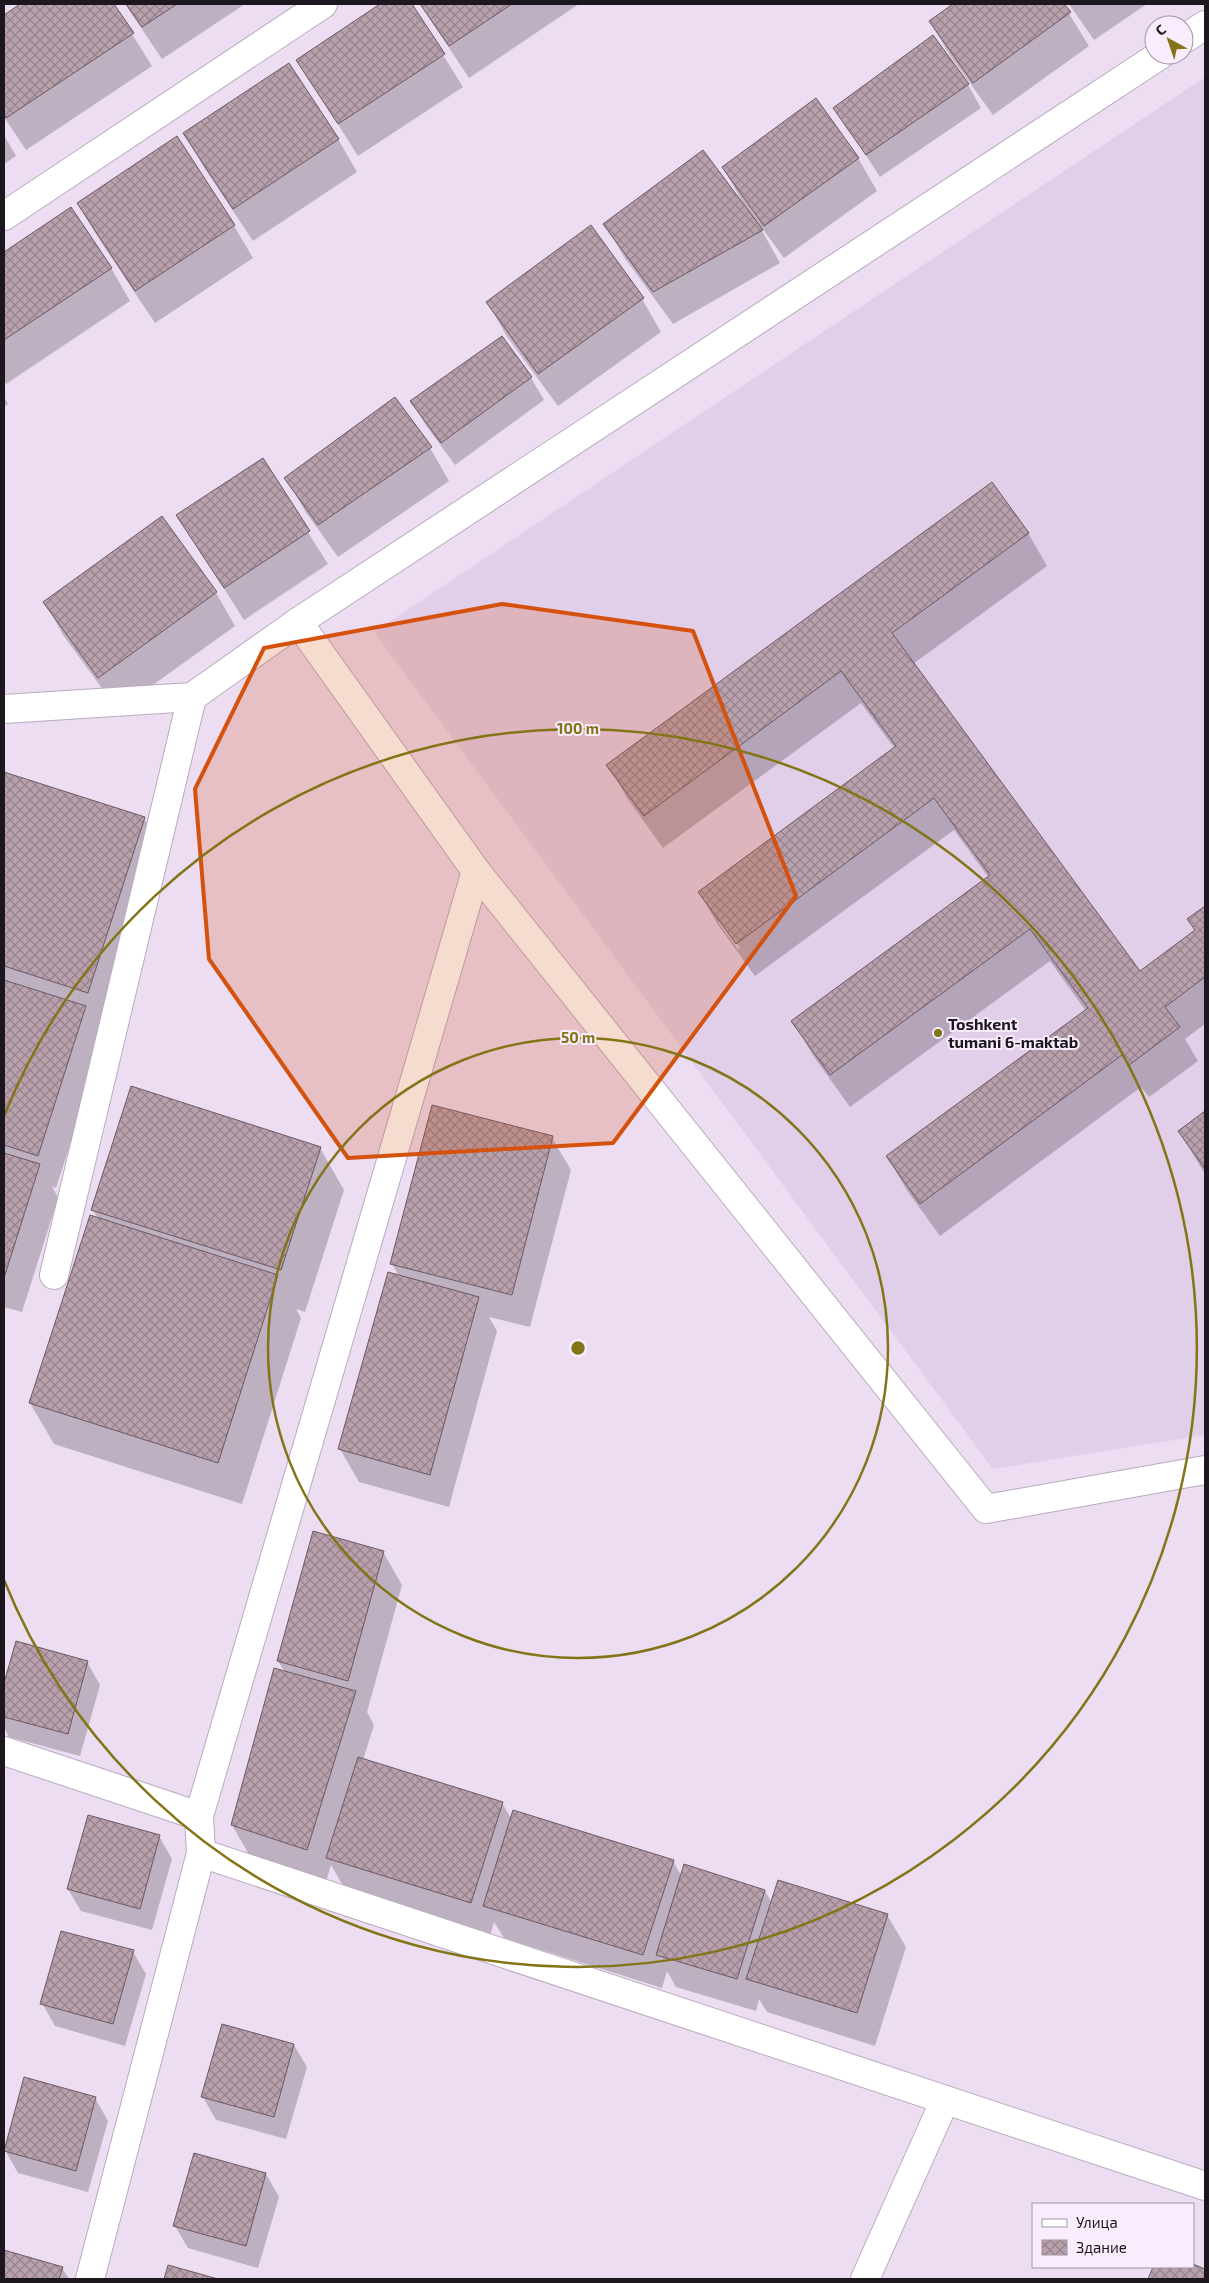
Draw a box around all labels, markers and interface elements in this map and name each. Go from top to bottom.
north arrow [1144,15,1194,65]
text: С [1152,21,1169,39]
text: 100 m [557,719,599,737]
place label: Toshkent tumani 6-maktab [948,1014,1078,1051]
marker: Toshkent tumani 6-maktab [932,1027,944,1039]
text: 50 m [561,1028,595,1046]
centre of rings [569,1339,587,1357]
legend [1032,2203,1194,2268]
text: Улица [1076,2213,1118,2231]
text: Здание [1076,2238,1127,2256]

